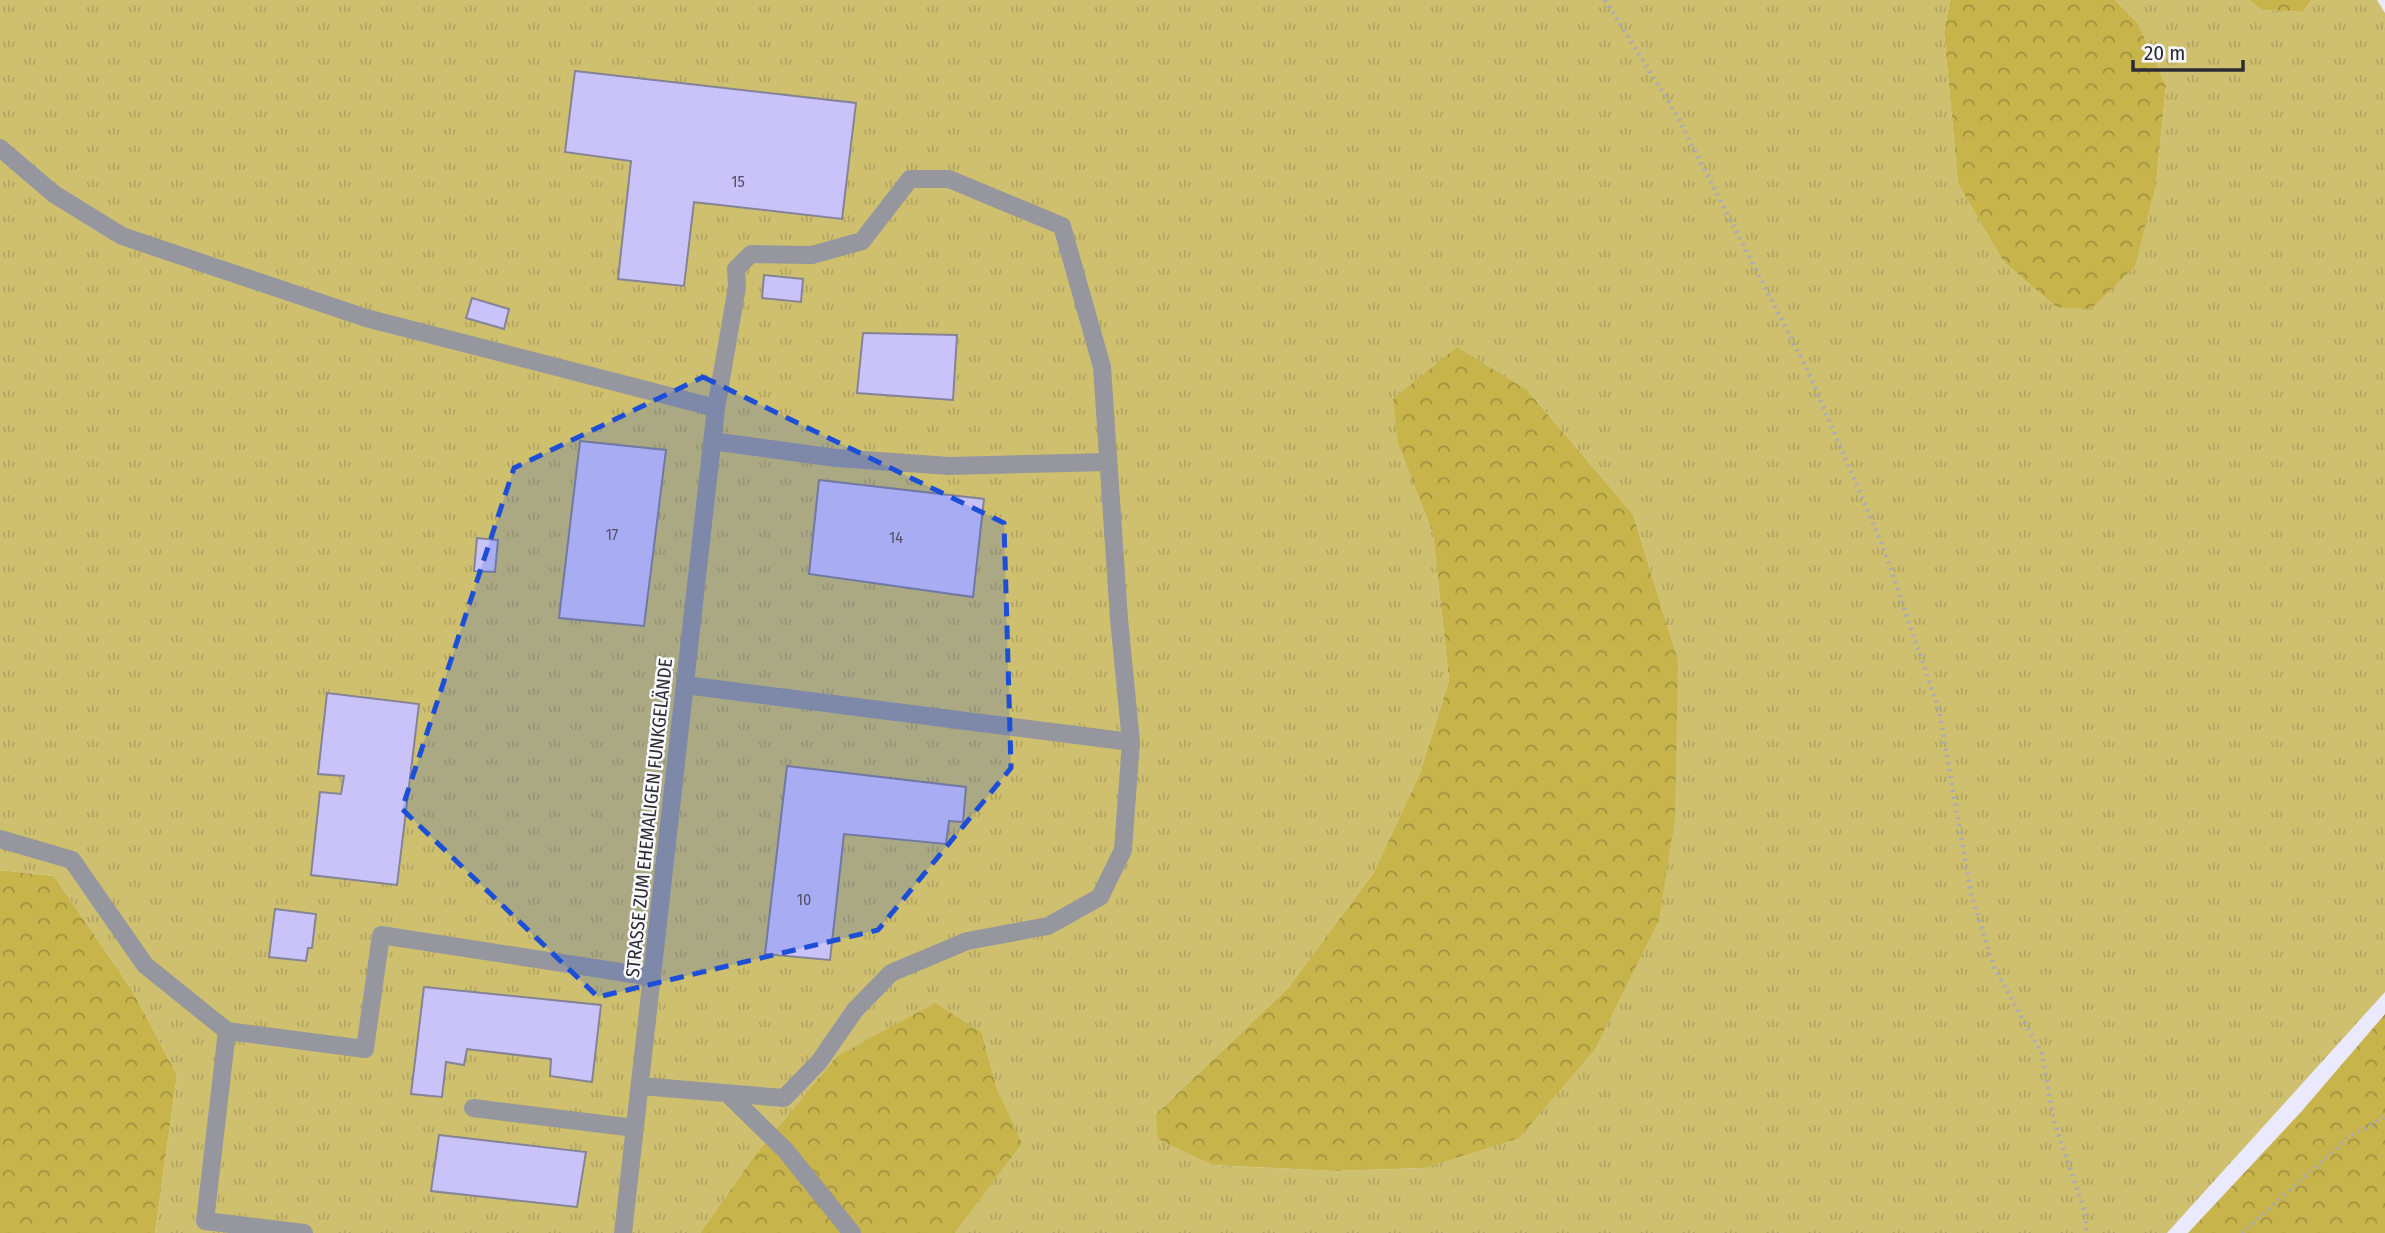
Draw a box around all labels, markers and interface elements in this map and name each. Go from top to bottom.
scale bar [2133,28,2243,72]
text: 20 m [2144,40,2185,66]
house number: 15 [731,172,745,191]
house number: 17 [606,525,619,544]
house number: 14 [889,528,903,547]
street label: STRASSE ZUM EHEMALIGEN FUNKGELÄNDE [621,657,677,979]
house number: 10 [797,890,811,909]

